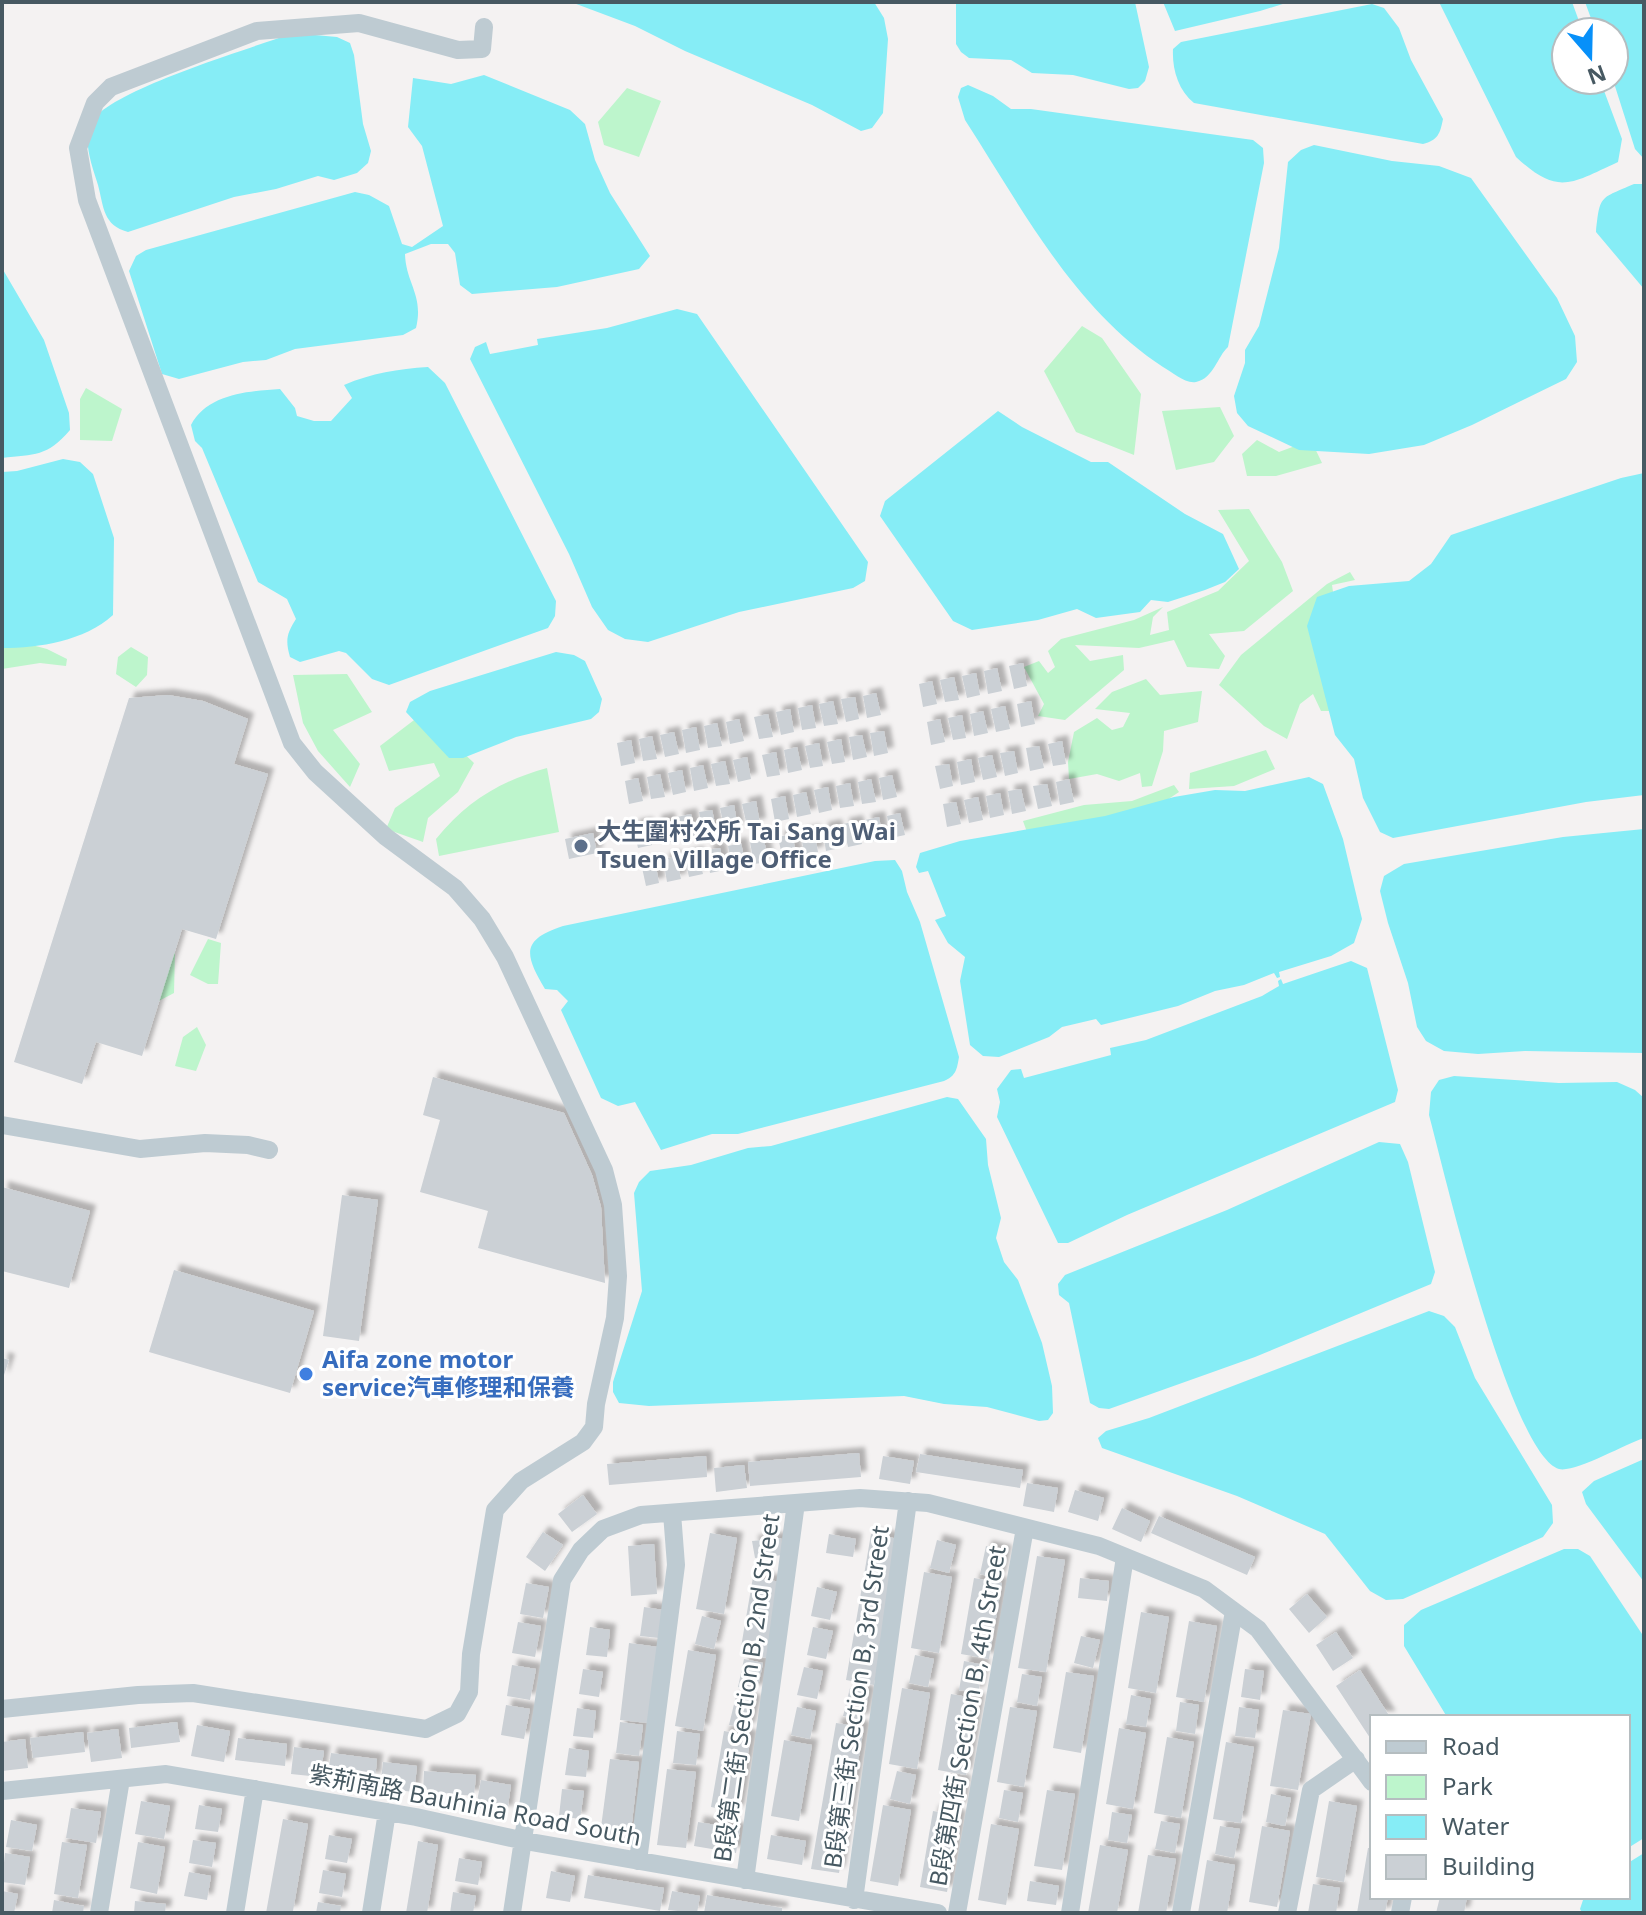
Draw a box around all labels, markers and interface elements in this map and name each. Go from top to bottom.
north arrow [1550,16,1630,96]
text: N [1584,59,1611,93]
place label: 大生圍村公所 Tai Sang Wai Tsuen Village Office [597,814,896,875]
marker: 大生圍村公所 Tai Sang Wai Tsuen Village Office [572,837,590,855]
place label: Aifa zone motor service汽車修理和保養 [322,1342,575,1403]
marker: Aifa zone motor service汽車修理和保養 [297,1365,315,1383]
street label: B段第二街 Section B, 2nd Street [705,1511,786,1864]
street label: B段第三街 Section B, 3rd Street [815,1523,896,1870]
street label: B段第四街 Section B, 4th Street [920,1543,1013,1888]
legend [1370,1715,1630,1899]
text: Road [1442,1729,1500,1762]
street label: 紫荊南路 Bauhinia Road South [306,1756,644,1853]
text: Park [1442,1769,1493,1802]
text: Water [1442,1809,1510,1842]
text: Building [1442,1849,1535,1882]

